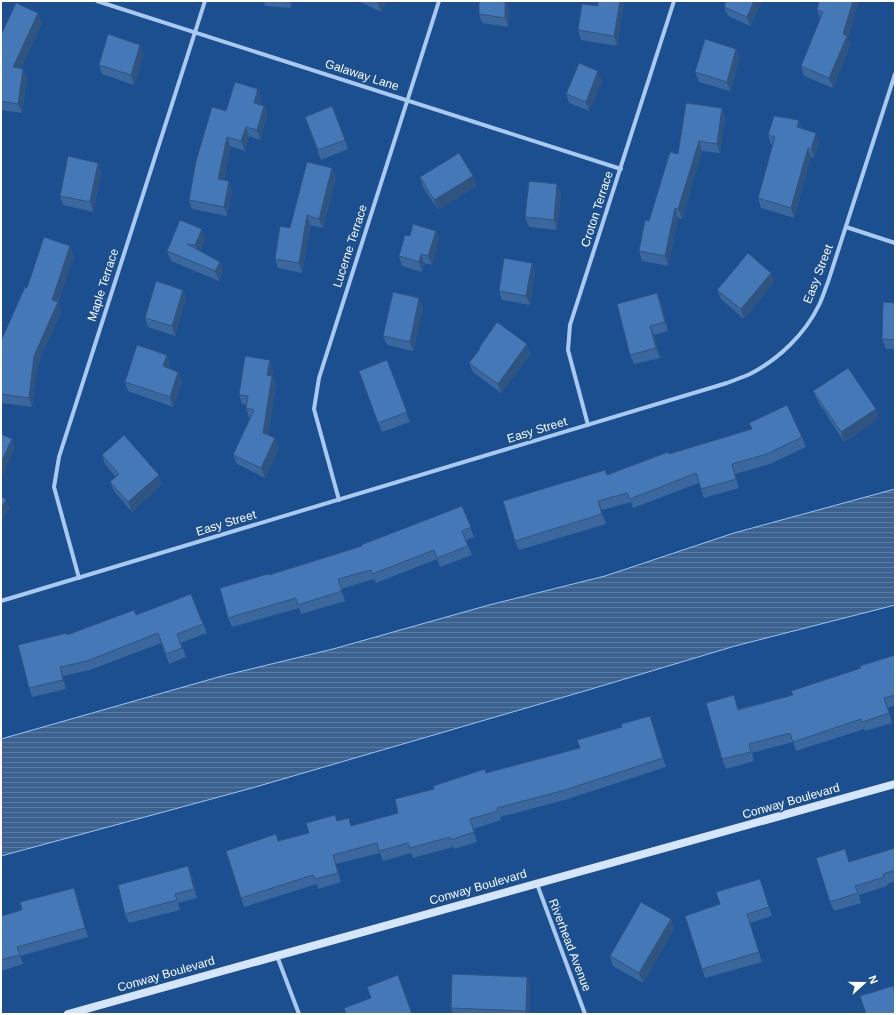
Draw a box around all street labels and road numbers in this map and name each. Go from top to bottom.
street label: Galaway Lane [323,56,401,94]
street label: Croton Terrace [578,169,616,249]
street label: Lucerne Terrace [330,202,370,289]
street label: Easy Street [800,242,836,305]
street label: Maple Terrace [85,246,121,323]
street label: Easy Street [505,414,569,446]
street label: Easy Street [194,507,258,539]
street label: Conway Boulevard [741,780,841,822]
street label: Conway Boulevard [428,866,528,908]
street label: Riverhead Avenue [546,897,594,993]
street label: Conway Boulevard [116,953,216,995]

